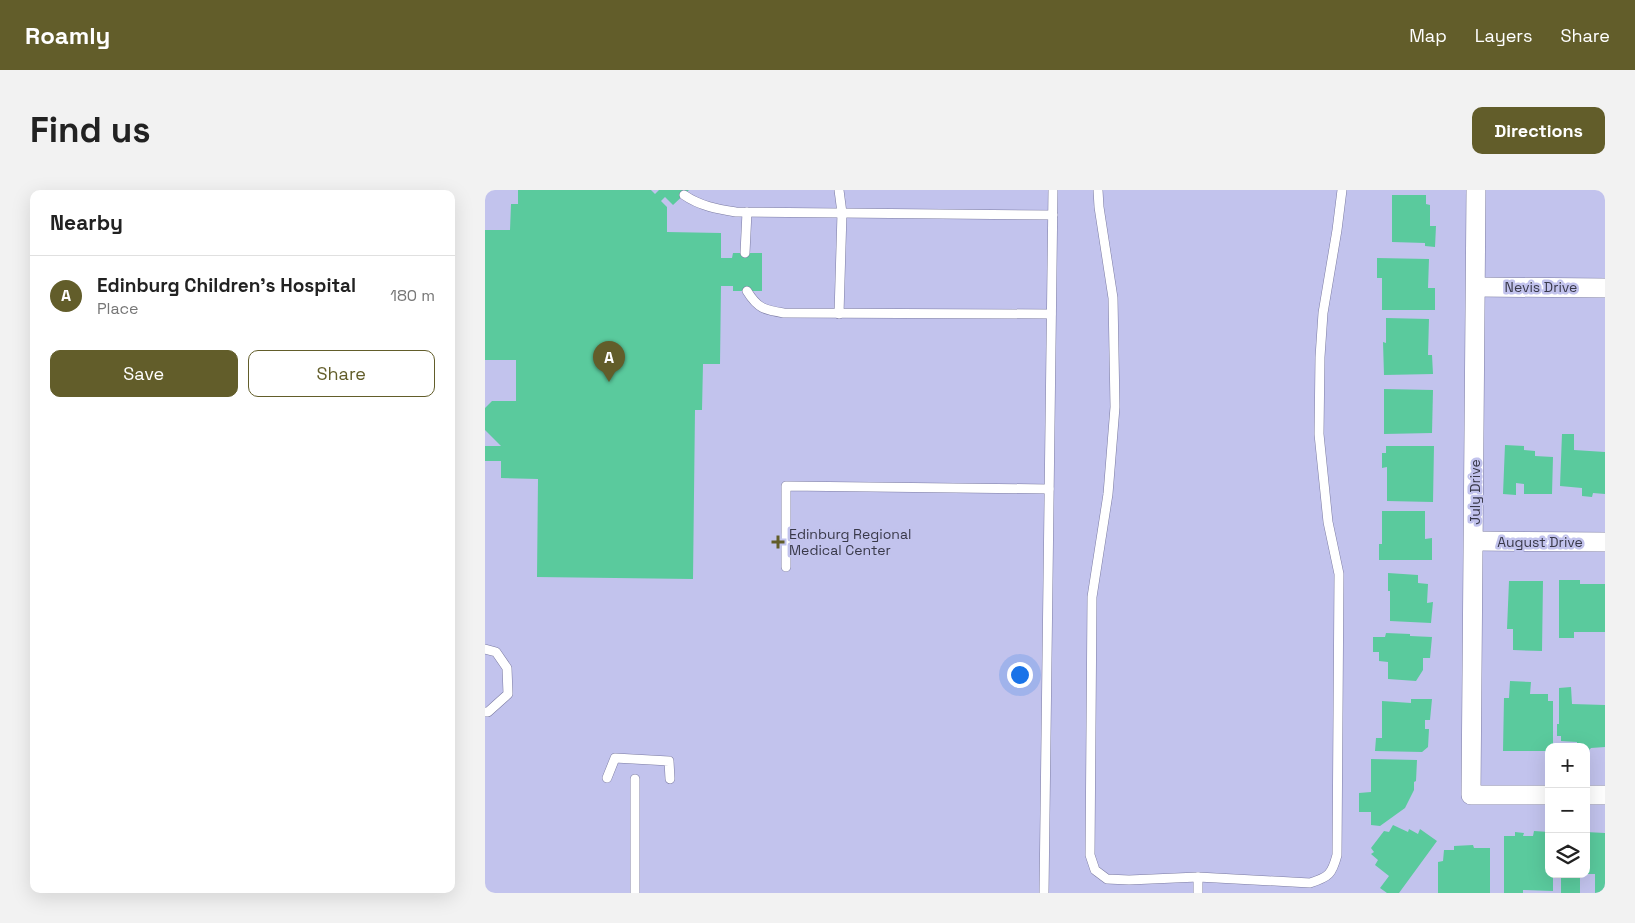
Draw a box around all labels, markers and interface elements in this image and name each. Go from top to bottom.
text: Roamly [25,20,110,51]
text: Map [1409,24,1447,47]
text: Layers [1475,24,1532,47]
text: Share [1560,24,1610,47]
button: Directions [1472,107,1605,154]
text: Find us [30,108,151,152]
text: Nearby [50,209,123,236]
text: Edinburg Children's Hospital [97,273,356,298]
street label: Nevis Drive [1505,278,1577,296]
text: A [61,285,71,306]
text: 180 m [390,285,435,306]
text: Place [97,298,139,319]
pin: A [593,341,625,382]
button: Save [50,350,238,397]
button: Share [248,350,435,397]
street label: July Drive [1466,459,1484,525]
place label: Edinburg Regional Medical Center [789,525,911,559]
street label: August Drive [1497,533,1583,551]
marker: Edinburg Regional Medical Center [771,535,785,549]
your location [1007,662,1033,688]
map controls [1545,743,1590,878]
button: + [1545,743,1590,788]
button: − [1545,788,1590,833]
button: layers [1545,833,1590,878]

